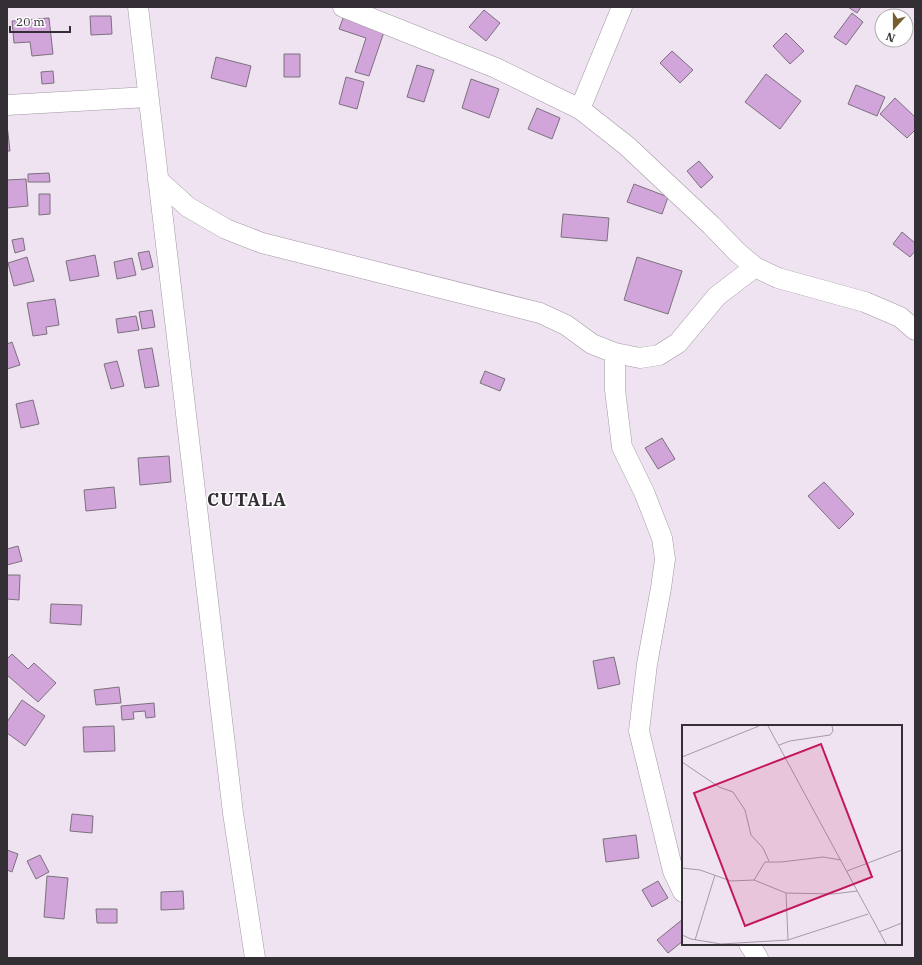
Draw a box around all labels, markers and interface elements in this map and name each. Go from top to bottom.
scale bar [10,8,70,34]
north arrow [874,8,914,48]
text: 20 m [16,14,45,29]
text: N [884,29,897,45]
district label: CUTALA [207,488,287,511]
inset map [682,725,902,945]

